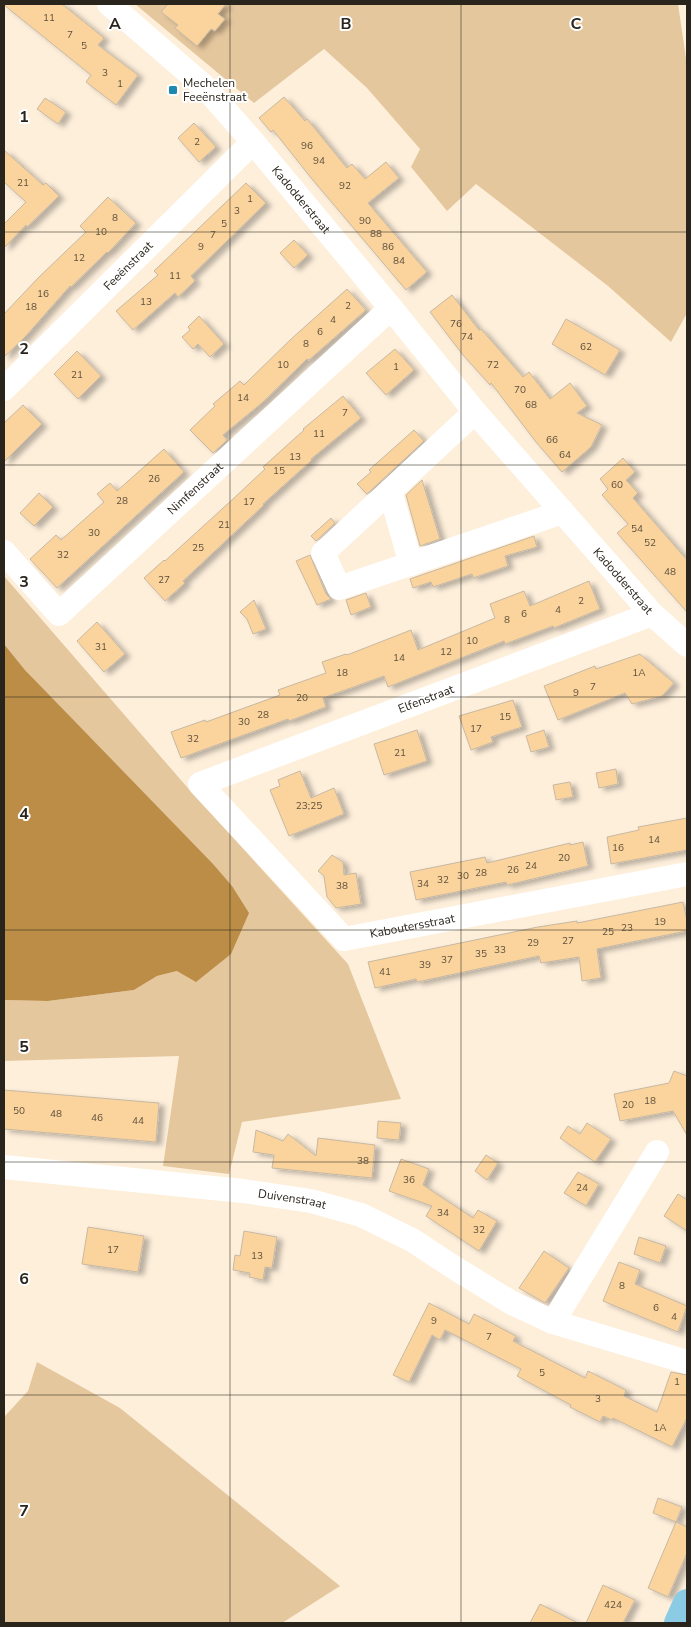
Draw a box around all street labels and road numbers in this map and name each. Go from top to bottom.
street label: Kadodderstraat [268,163,334,238]
street label: Feeënstraat [100,237,157,294]
street label: Nimfenstraat [164,458,227,518]
street label: Kadodderstraat [589,544,657,618]
street label: Elfenstraat [396,681,457,717]
street label: Kaboutersstraat [369,910,457,942]
street label: Duivenstraat [257,1185,329,1213]

